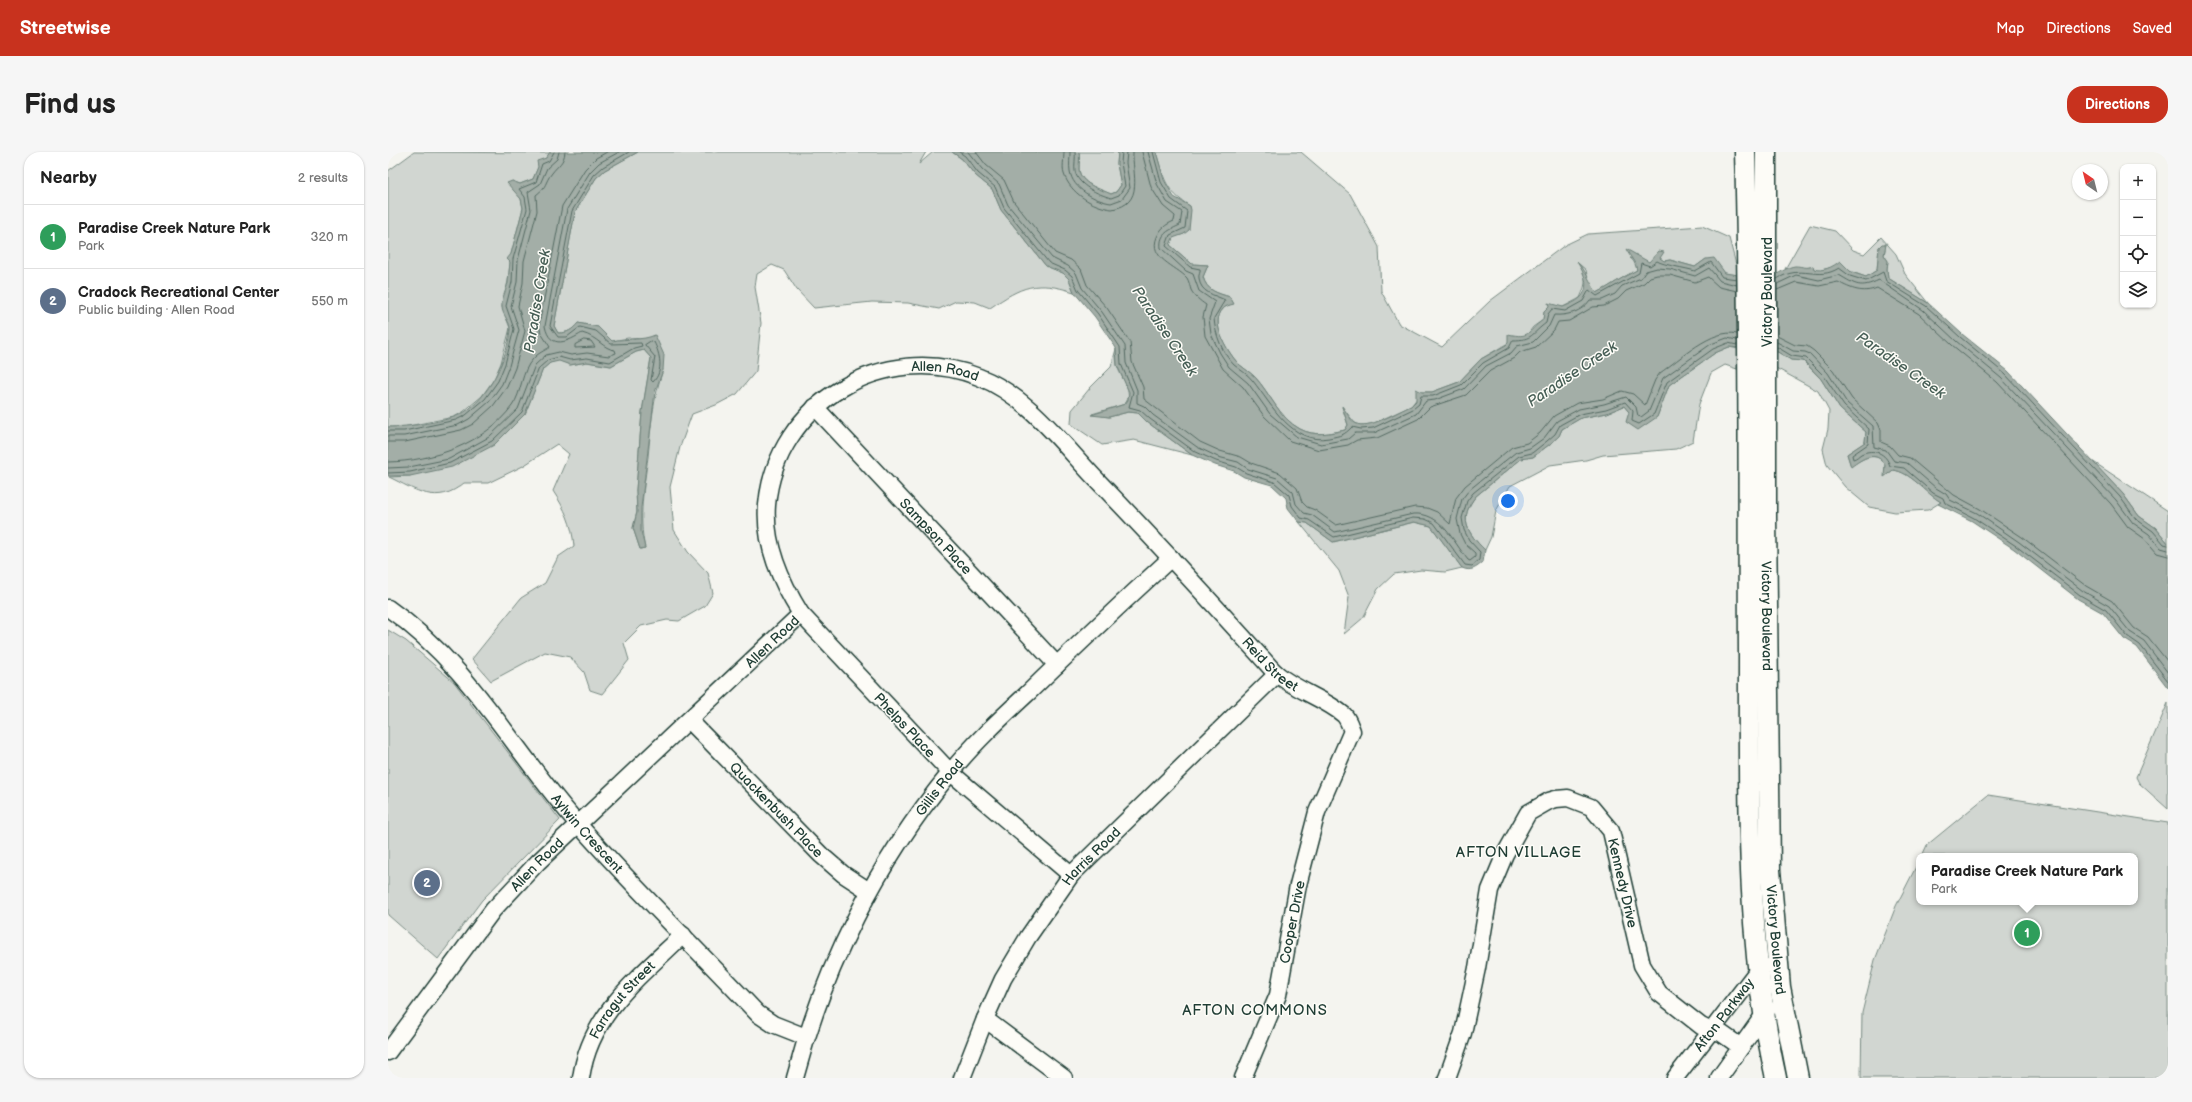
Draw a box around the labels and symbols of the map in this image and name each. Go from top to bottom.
north arrow [2072,164,2108,200]
street label: Victory Boulevard [1759,237,1776,347]
water label: Paradise Creek [520,247,555,354]
water label: Paradise Creek [1127,283,1202,380]
water label: Paradise Creek [1852,328,1949,404]
water label: Paradise Creek [1524,337,1621,412]
street label: Allen Road [911,358,981,385]
your location [1498,491,1518,511]
street label: Sampson Place [896,495,976,578]
street label: Victory Boulevard [1757,561,1776,671]
street label: Allen Road [742,612,803,671]
street label: Reid Street [1238,634,1302,696]
street label: Phelps Place [870,689,939,761]
street label: Gillis Road [912,755,967,819]
street label: Quackenbush Place [726,759,827,861]
street label: Aylwin Crescent [547,791,627,877]
street label: Harris Road [1058,823,1124,889]
street label: Allen Road [507,834,567,895]
street label: Kennedy Drive [1604,836,1641,929]
district label: AFTON VILLAGE [1456,843,1582,862]
pin: 2 [414,868,440,898]
street label: Cooper Drive [1276,879,1309,965]
street label: Victory Boulevard [1762,884,1789,996]
pin: 1 [2014,918,2040,948]
street label: Farragut Street [586,957,659,1042]
street label: Afton Parkway [1691,974,1758,1055]
district label: AFTON COMMONS [1182,1001,1328,1020]

